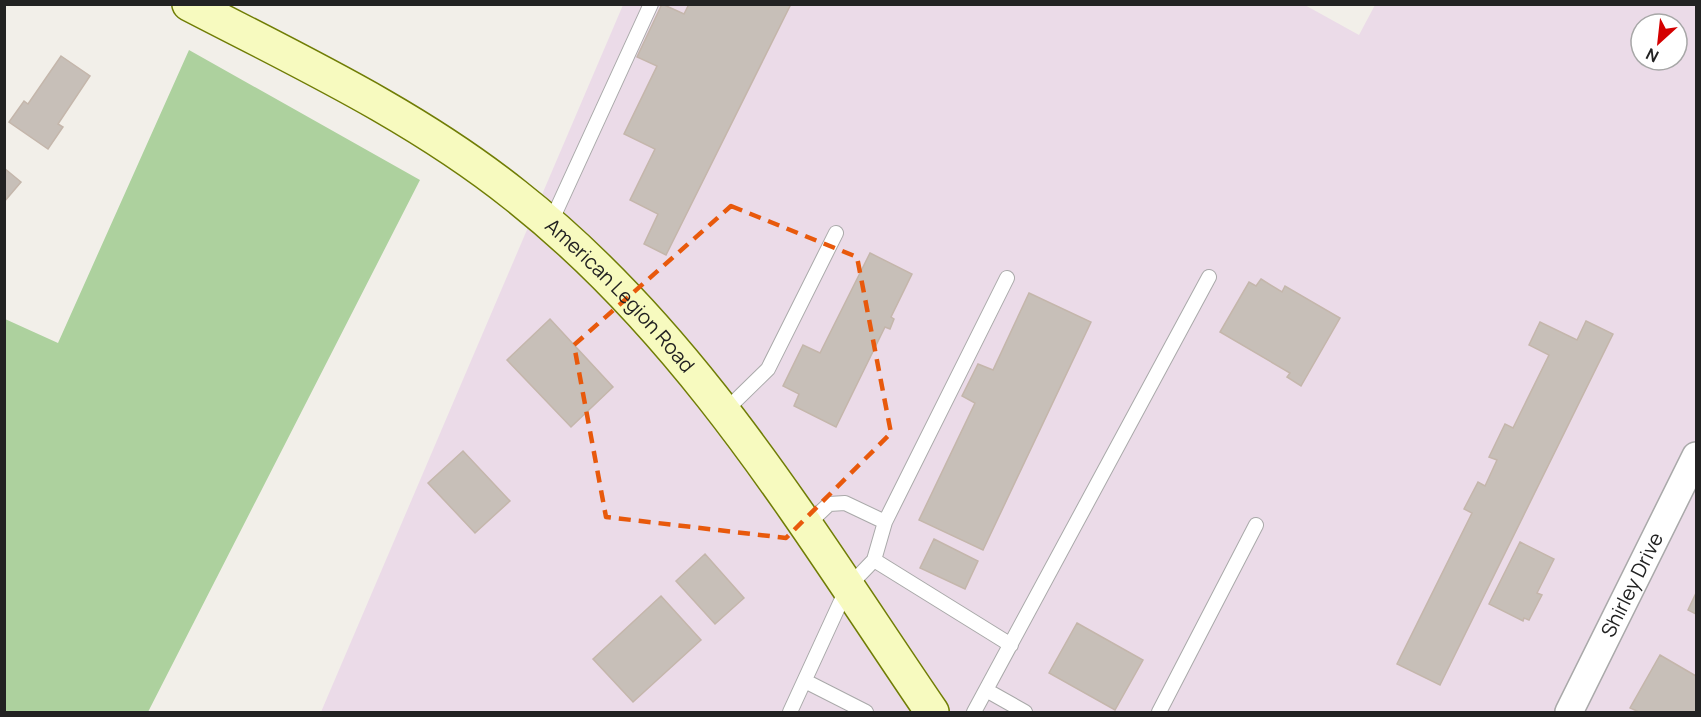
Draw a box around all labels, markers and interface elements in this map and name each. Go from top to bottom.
north arrow [1629,12,1689,72]
text: N [1642,43,1662,68]
street label: American Legion Road [540,212,701,378]
street label: Shirley Drive [1594,528,1669,641]

